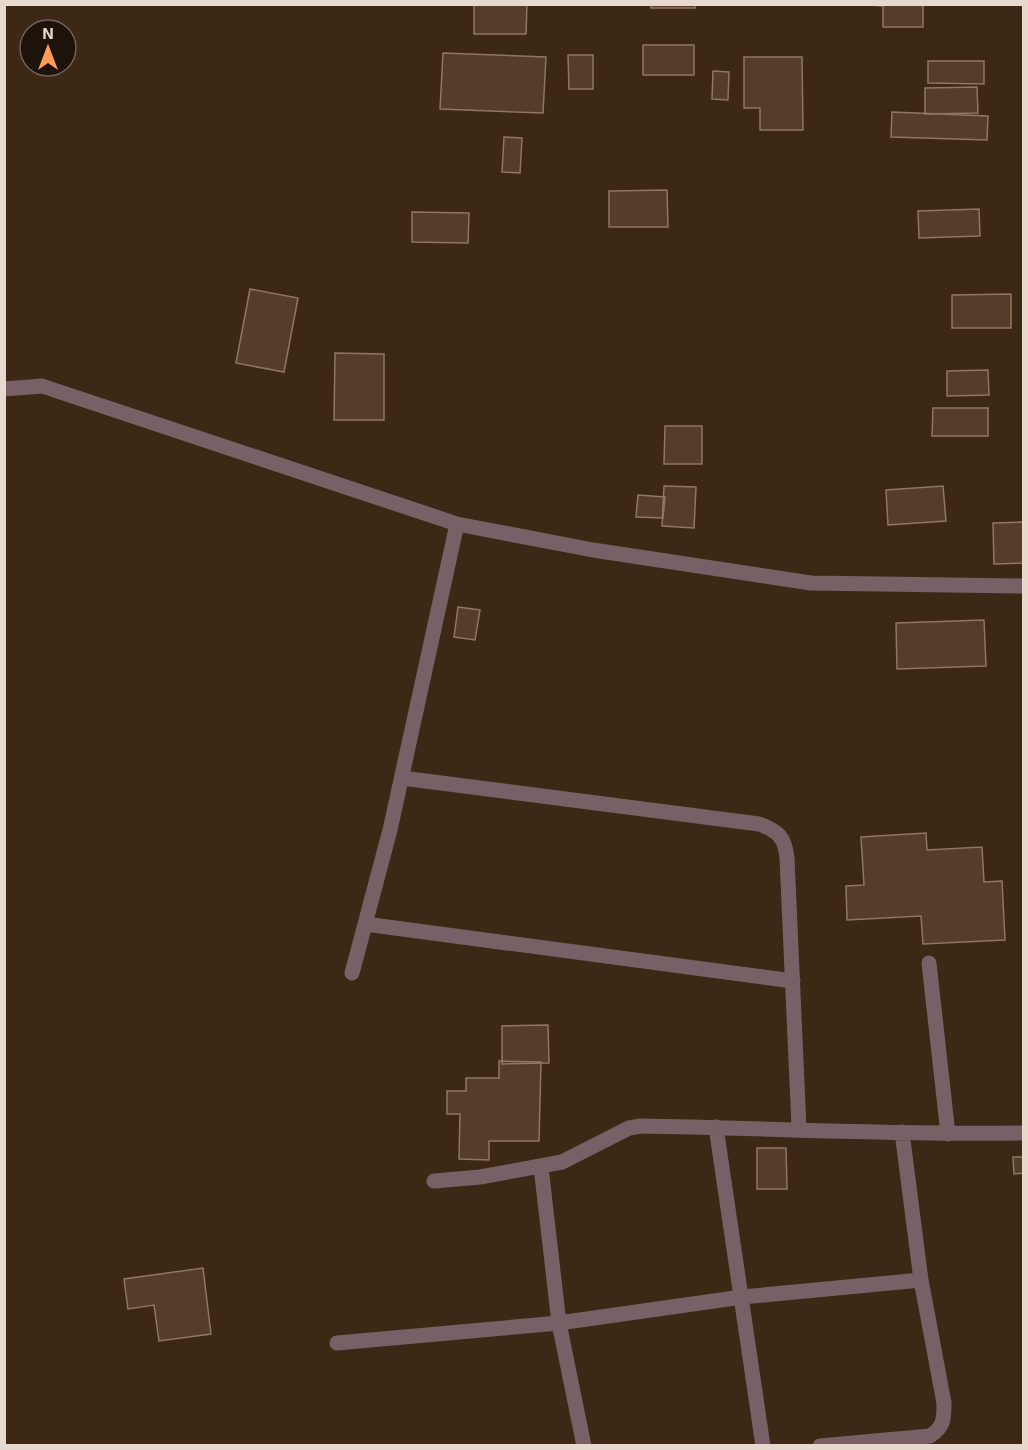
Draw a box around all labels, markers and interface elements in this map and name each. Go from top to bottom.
north arrow [18,18,78,78]
text: N [42,23,54,42]

